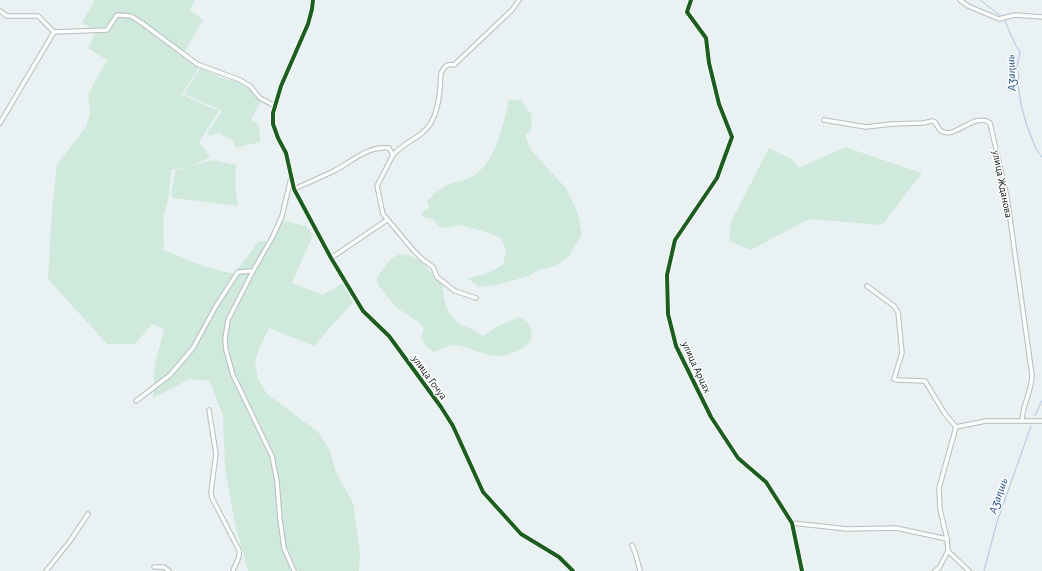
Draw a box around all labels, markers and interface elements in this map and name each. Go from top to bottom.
water label: Аӡаԥшь [1004,54,1019,93]
street label: улица Жданова [990,148,1014,219]
street label: улица Арцах [679,339,713,395]
street label: улица Гочуа [409,352,449,401]
water label: Аӡаԥшь [986,476,1011,517]

